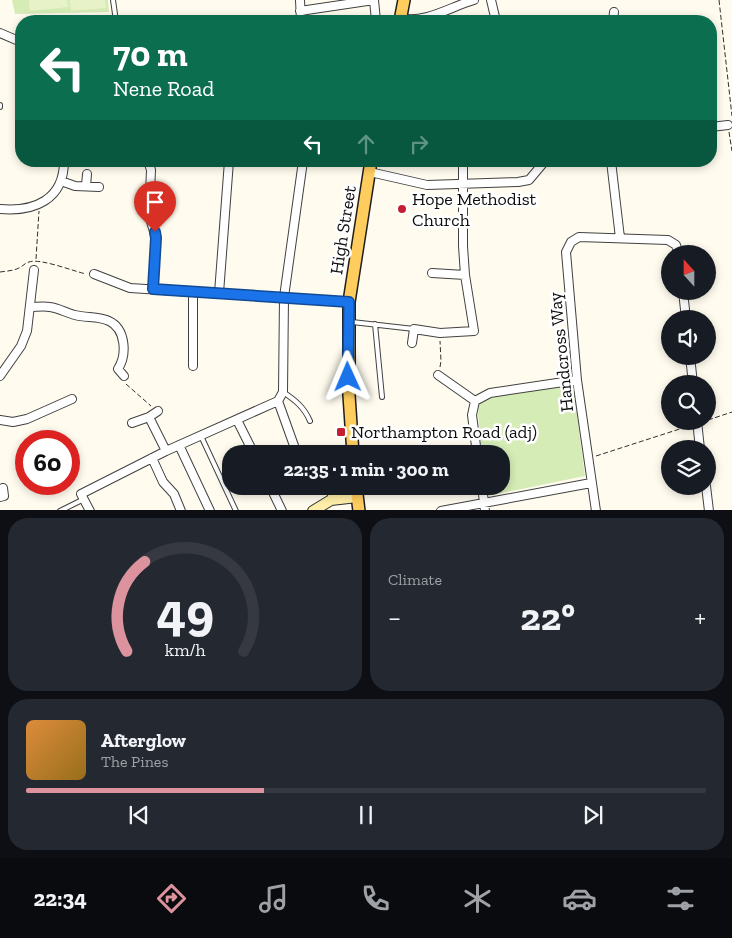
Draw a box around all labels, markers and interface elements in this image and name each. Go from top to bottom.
text: 70 m [113,33,188,75]
icon: left [30,35,95,100]
text: Nene Road [113,75,214,102]
icon: left [299,130,327,158]
icon: ahead [352,130,380,158]
icon: right [405,130,433,158]
pin [134,181,176,232]
street label: High Street [325,184,361,276]
icon: arrive [141,188,169,216]
place label: Hope Methodist Church [412,188,537,231]
marker: Hope Methodist Church [396,203,408,215]
north arrow [661,245,716,300]
map controls [661,245,716,495]
street label: Handcross Way [544,290,578,413]
button: sound [661,310,716,365]
position arrow [321,350,373,402]
button: search [661,375,716,430]
place label: Northampton Road (adj) [351,421,537,443]
marker: Northampton Road (adj) [335,426,347,438]
speed limit sign: 60 [15,430,80,495]
button: layers [661,440,716,495]
text: 22:35 · 1 min · 300 m [283,458,449,481]
text: Climate [388,570,442,589]
text: 49 [156,581,214,643]
text: 22° [520,594,575,640]
text: − [388,601,401,634]
text: + [694,601,706,634]
text: km/h [165,639,205,661]
text: Afterglow [101,729,186,752]
text: The Pines [101,752,168,771]
icon: previous [125,801,153,829]
icon: pause [352,801,380,829]
icon: next [579,801,607,829]
icon: directions [154,881,189,916]
icon: music [256,881,291,916]
icon: phone [358,881,393,916]
icon: climate [460,881,495,916]
icon: car [562,881,597,916]
icon: filters [663,881,698,916]
text: 22:34 [33,885,87,912]

